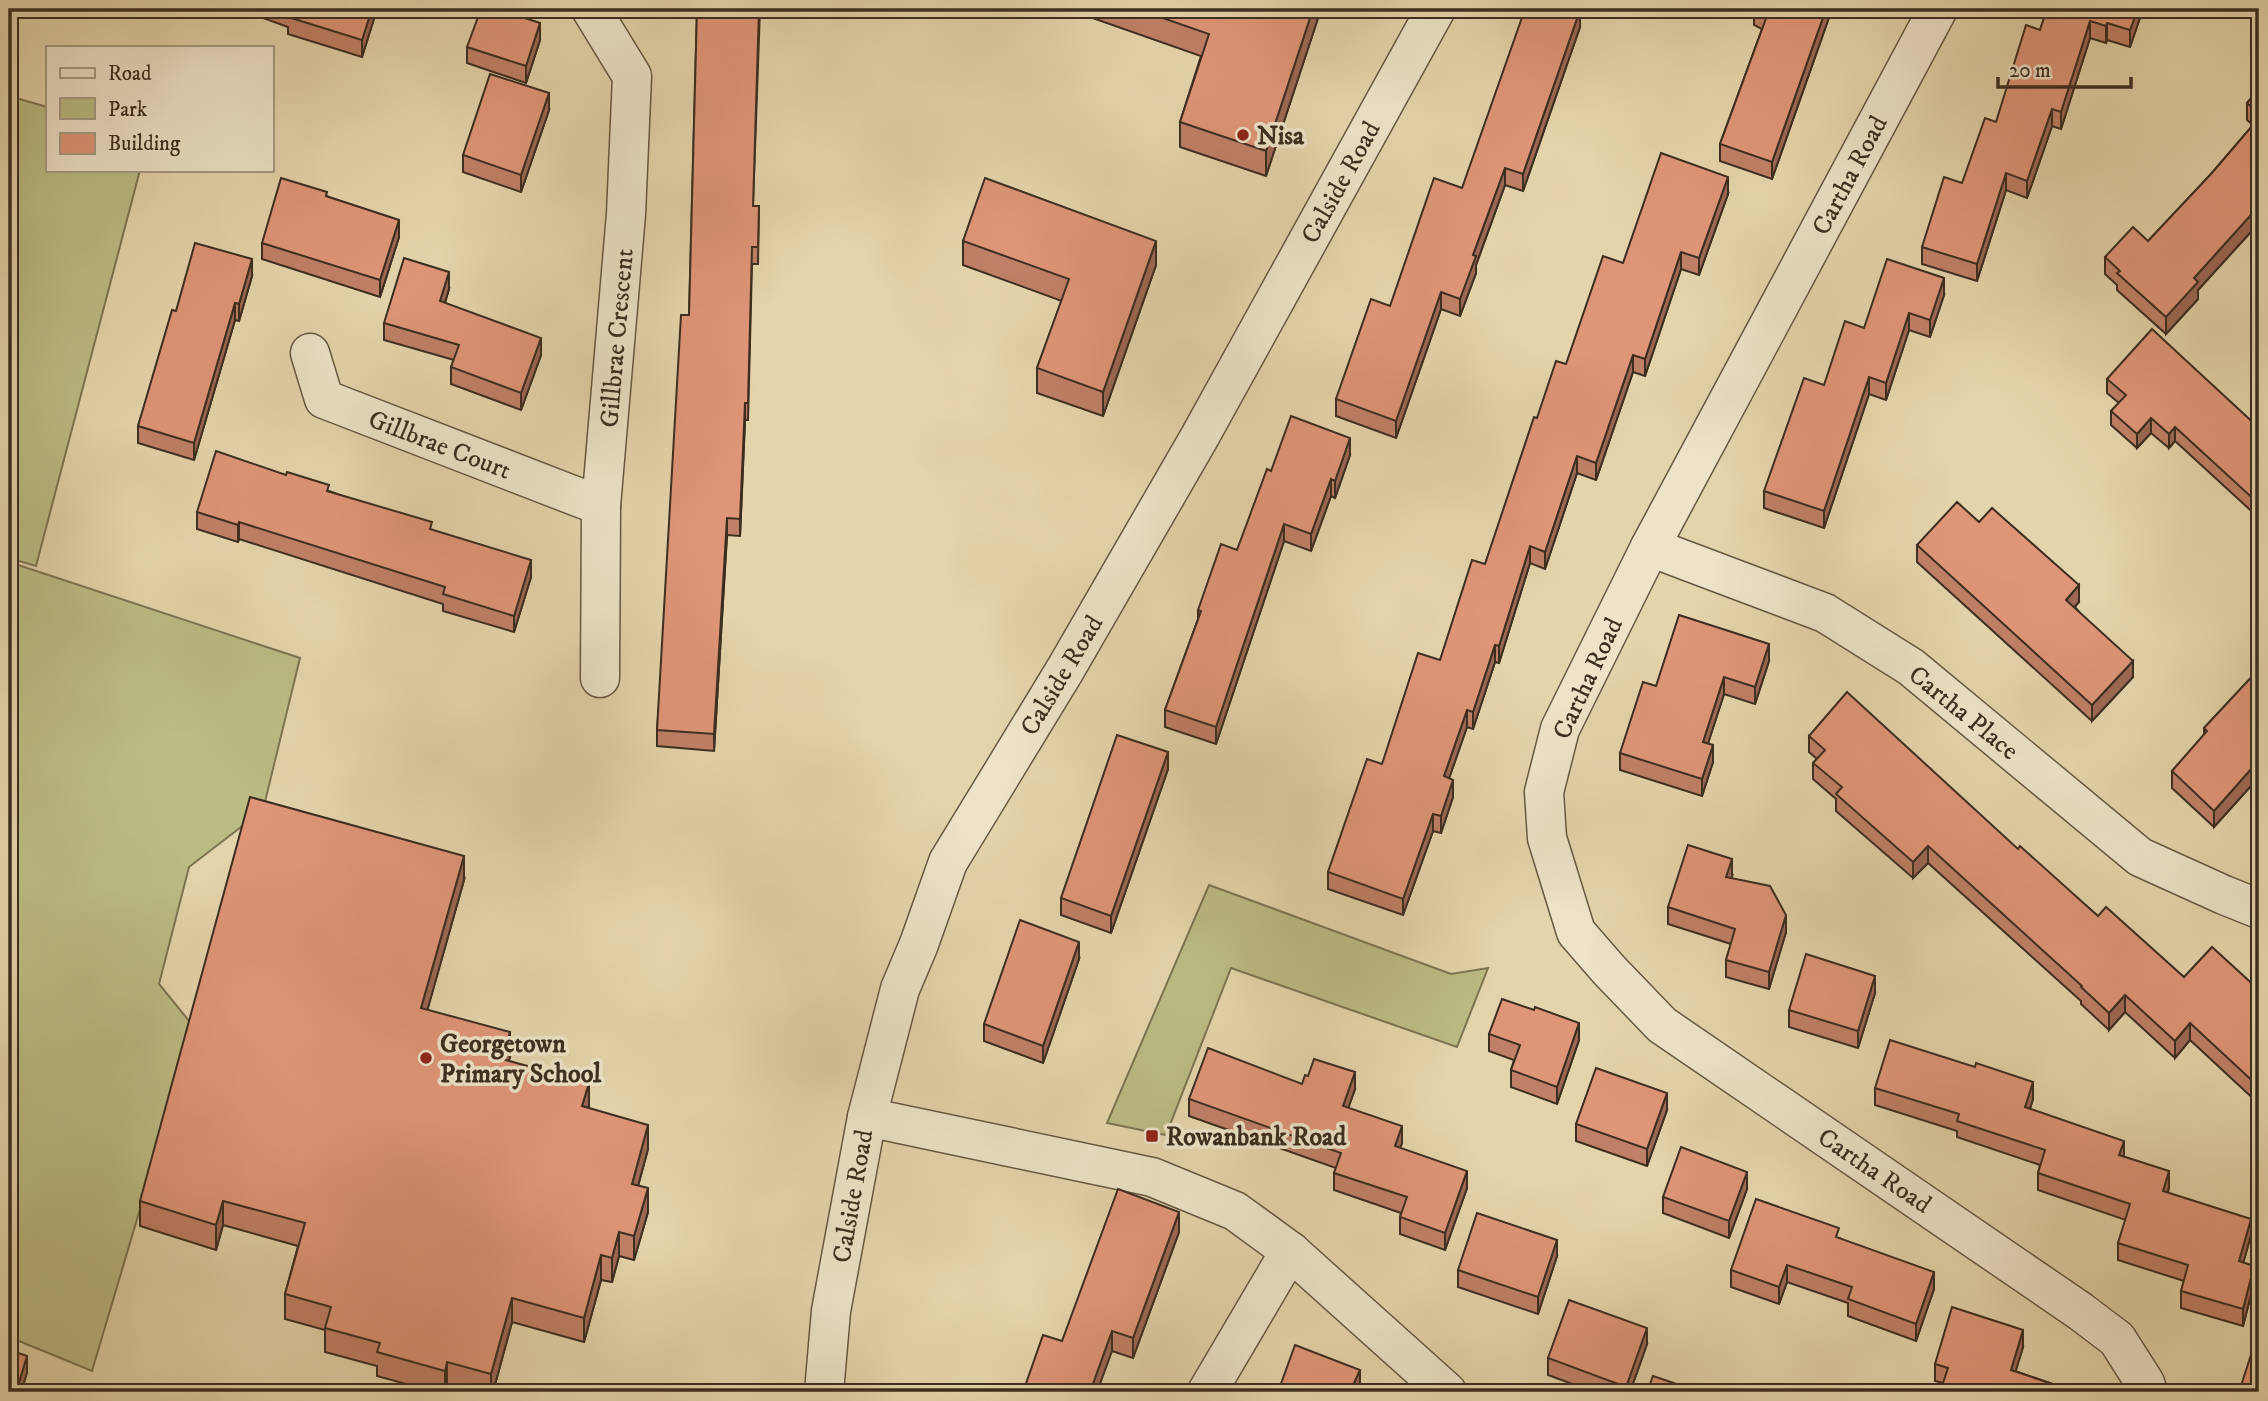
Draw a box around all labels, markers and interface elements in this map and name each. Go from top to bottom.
legend [46,46,273,172]
scale bar [1998,46,2132,90]
text: 20 m [2009,58,2051,84]
text: Road [108,61,152,87]
text: Park [108,97,148,123]
street label: Cartha Road [1805,110,1896,241]
street label: Calside Road [1294,116,1388,250]
place label: Nisa [1257,120,1305,153]
marker: Nisa [1235,127,1251,143]
text: Building [108,131,181,157]
street label: Gillbrae Crescent [593,247,642,429]
street label: Gillbrae Court [363,403,515,488]
street label: Calside Road [1013,610,1111,742]
street label: Cartha Road [1546,613,1631,745]
street label: Cartha Place [1901,659,2025,768]
place label: Georgetown Primary School [440,1028,602,1091]
marker: Georgetown Primary School [418,1050,434,1066]
place label: Rowanbank Road [1166,1121,1347,1154]
street label: Cartha Road [1811,1121,1937,1221]
street label: Calside Road [826,1127,881,1265]
marker: Rowanbank Road [1144,1128,1160,1144]

